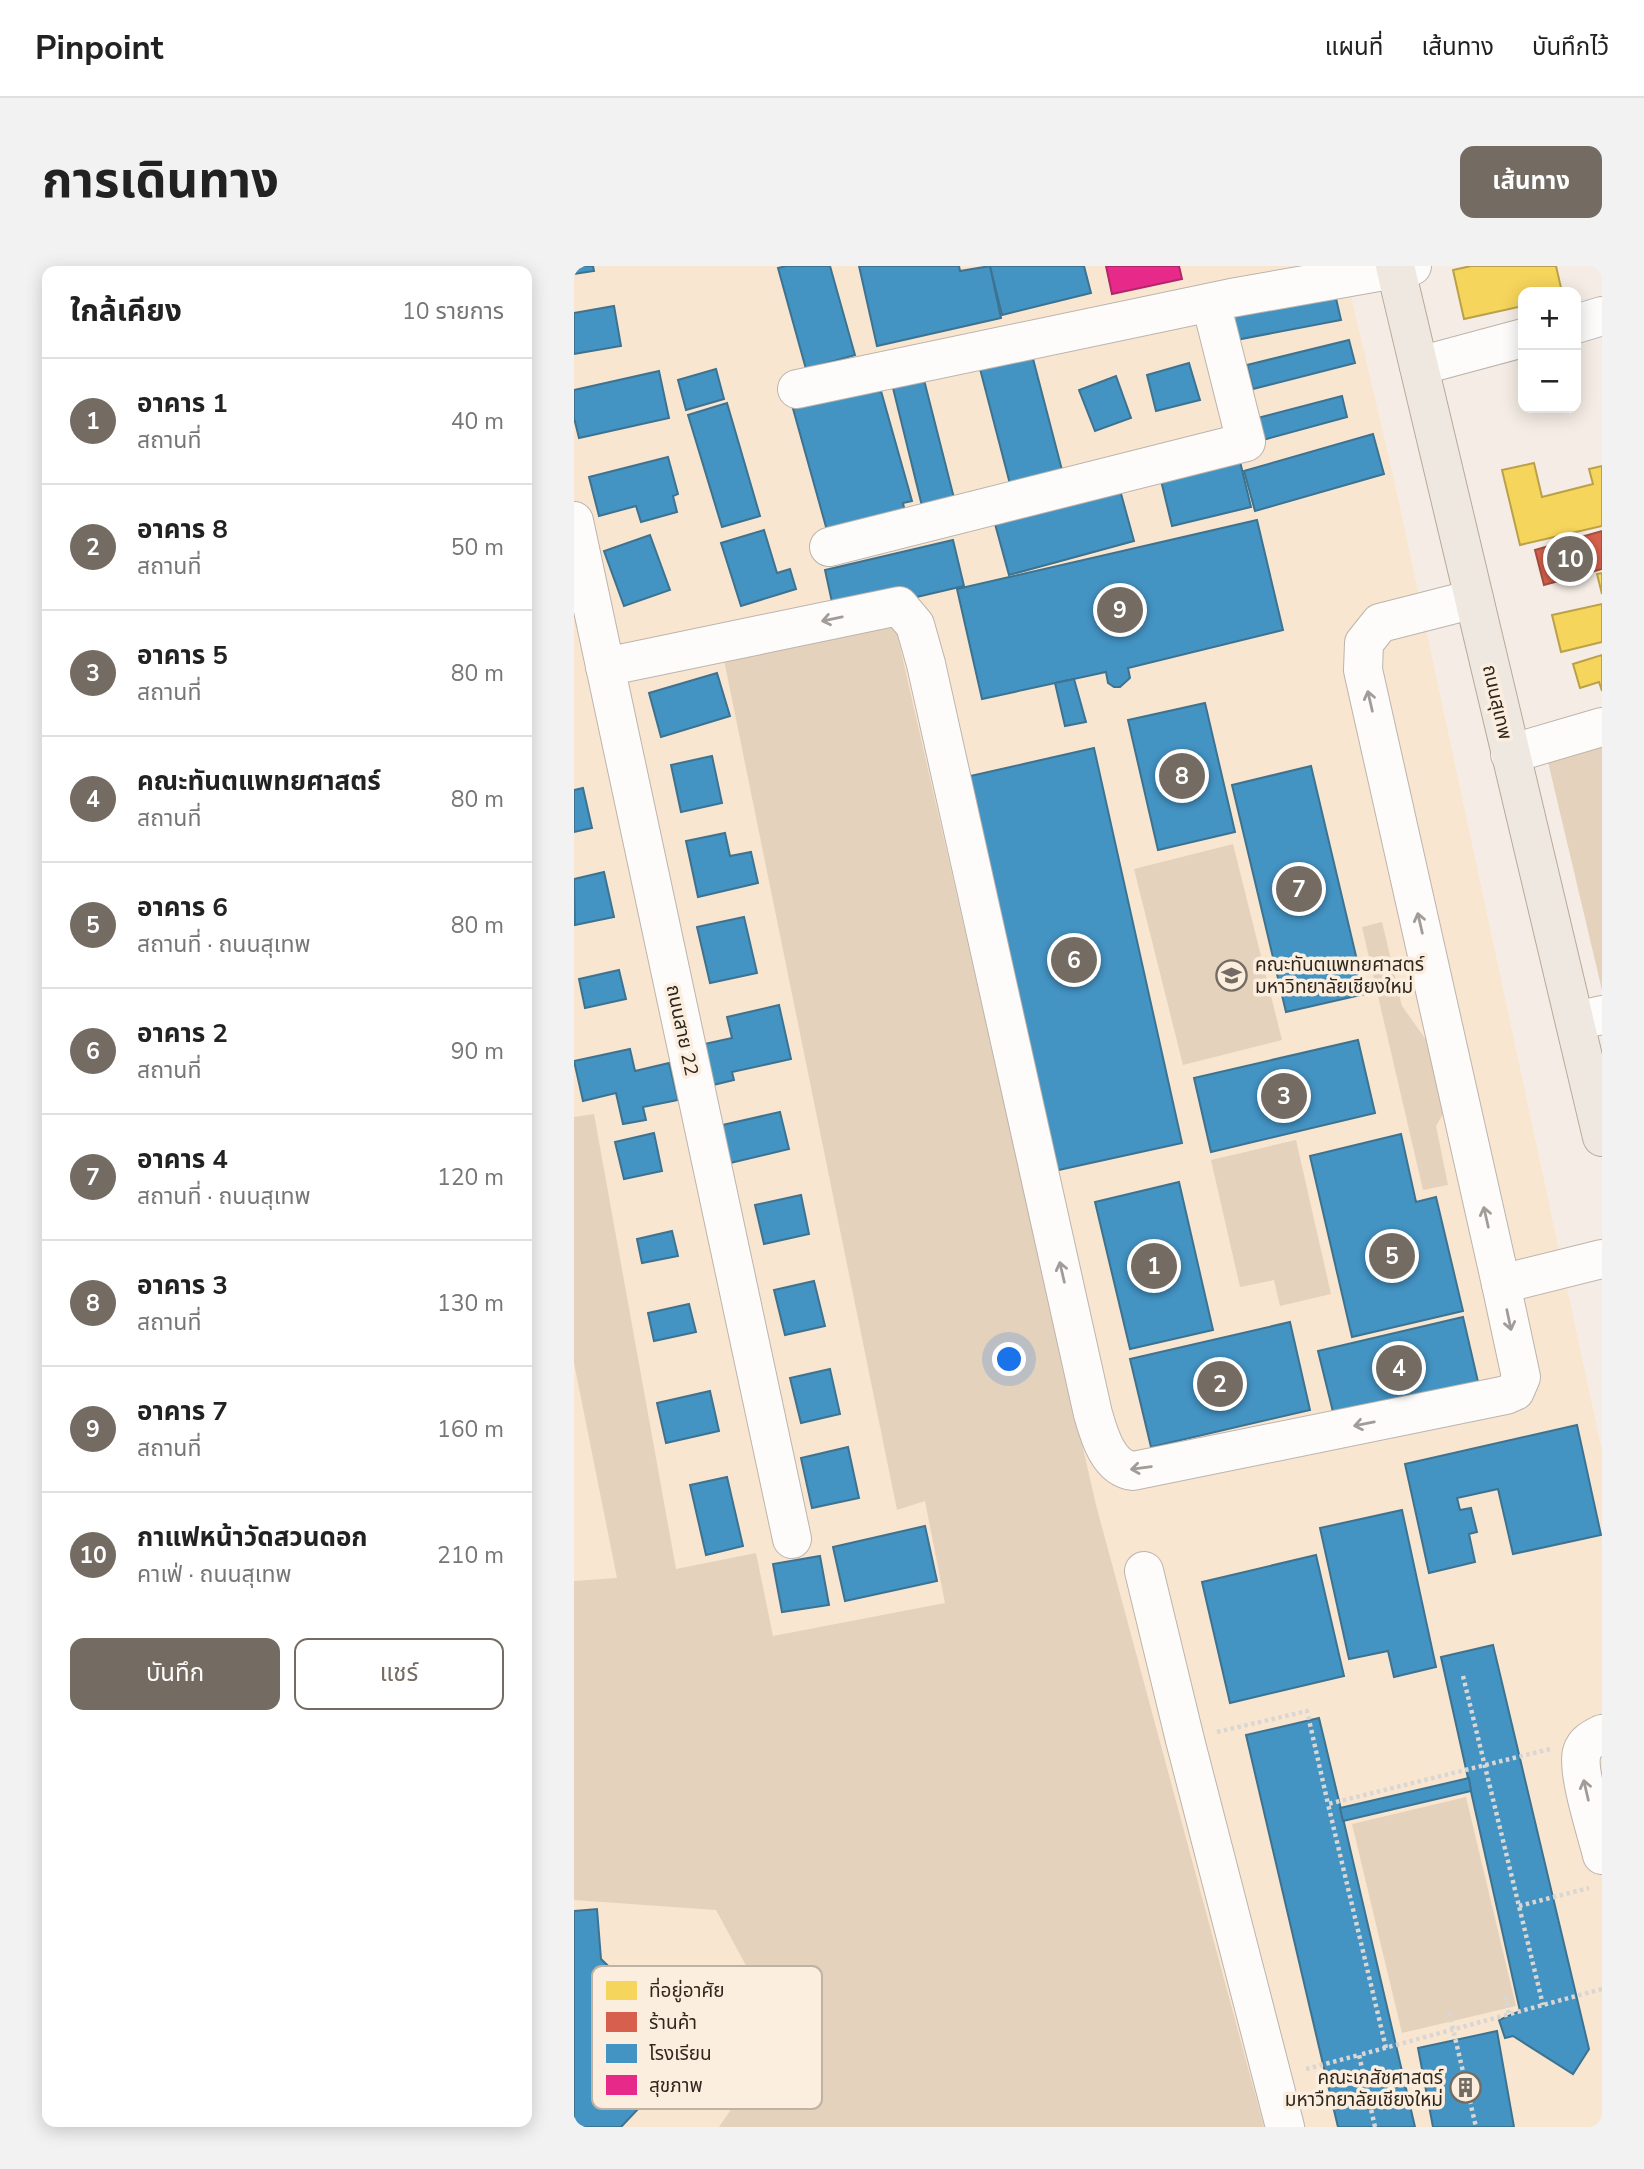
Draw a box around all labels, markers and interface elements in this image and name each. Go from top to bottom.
text: Pinpoint [35,26,163,71]
text: แผนที่ [1325,31,1383,63]
text: เส้นทาง [1421,31,1494,63]
text: บันทึกไว้ [1532,31,1609,63]
button: เส้นทาง [1460,146,1602,218]
text: การเดินทาง [42,147,279,214]
map controls [1518,287,1581,413]
button: + [1518,287,1581,350]
text: ใกล้เคียง [70,291,182,332]
text: 10 รายการ [402,296,504,327]
button: − [1518,350,1581,413]
text: อาคาร 1 [137,386,228,421]
text: 1 [86,406,100,437]
text: 40 m [451,406,504,437]
text: สถานที่ [137,425,201,456]
text: อาคาร 8 [137,512,228,547]
text: 2 [86,532,100,563]
text: 50 m [451,532,504,563]
pin: 10 [1547,533,1593,585]
text: สถานที่ [137,551,201,582]
pin: 9 [1097,584,1143,636]
one-way arrow [821,613,844,627]
text: อาคาร 5 [137,638,228,673]
text: 3 [86,658,100,689]
text: 80 m [451,658,504,689]
street label: ถนนสุเทพ [1476,662,1518,742]
text: สถานที่ [137,677,201,708]
one-way arrow [1362,690,1376,713]
pin: 8 [1159,750,1205,802]
text: คณะทันตแพทยศาสตร์ [137,764,381,799]
text: 4 [86,784,100,815]
text: 80 m [451,784,504,815]
text: สถานที่ [137,803,201,834]
pin: 7 [1276,863,1322,915]
text: อาคาร 6 [137,890,228,925]
text: 5 [86,910,100,941]
text: 80 m [451,910,504,941]
one-way arrow [1412,912,1426,935]
text: สถานที่ · ถนนสุเทพ [137,929,311,960]
pin: 6 [1051,934,1097,986]
place label: คณะทันตแพทยศาสตร์ มหาวิทยาลัยเชียงใหม่ [1255,952,1425,1000]
school or university icon: คณะทันตแพทยศาสตร์ มหาวิทยาลัยเชียงใหม่ [1215,958,1249,992]
street label: ถนนสาย 22 [660,982,704,1078]
text: อาคาร 2 [137,1016,228,1051]
text: 6 [86,1036,100,1067]
text: 90 m [451,1036,504,1067]
text: สถานที่ [137,1055,201,1086]
pin: 3 [1261,1070,1307,1122]
text: อาคาร 4 [137,1142,228,1177]
text: 7 [86,1162,100,1193]
text: 120 m [437,1162,504,1193]
text: สถานที่ · ถนนสุเทพ [137,1181,311,1212]
one-way arrow [1478,1206,1492,1229]
pin: 5 [1369,1230,1415,1282]
pin: 1 [1131,1240,1177,1292]
one-way arrow [1054,1261,1068,1284]
text: อาคาร 3 [137,1268,228,1303]
text: 8 [86,1288,100,1319]
text: 130 m [437,1288,504,1319]
text: สถานที่ [137,1307,201,1338]
one-way arrow [1503,1308,1516,1331]
your location [992,1342,1026,1376]
pin: 4 [1376,1342,1422,1394]
pin: 2 [1197,1358,1243,1410]
text: อาคาร 7 [137,1394,228,1429]
text: 9 [86,1414,100,1445]
text: 160 m [437,1414,504,1445]
one-way arrow [1353,1417,1376,1431]
text: สถานที่ [137,1433,201,1464]
one-way arrow [1130,1462,1153,1475]
text: กาแฟหน้าวัดสวนดอก [137,1520,368,1555]
text: 10 [79,1540,107,1571]
text: 210 m [437,1540,504,1571]
text: คาเฟ่ · ถนนสุเทพ [137,1559,292,1590]
button: บันทึก [70,1638,280,1710]
button: แชร์ [294,1638,504,1710]
one-way arrow [1579,1779,1592,1802]
legend [592,1966,822,2109]
text: ที่อยู่อาศัย [649,1977,725,2004]
text: ร้านค้า [649,2010,697,2036]
text: โรงเรียน [649,2041,712,2067]
place label: คณะเภสัชศาสตร์ มหาวืทยาลัยเชียงใหม่ [1285,2065,1444,2113]
building icon: คณะเภสัชศาสตร์ มหาวืทยาลัยเชียงใหม่ [1449,2071,1483,2105]
text: สุขภาพ [649,2073,703,2099]

